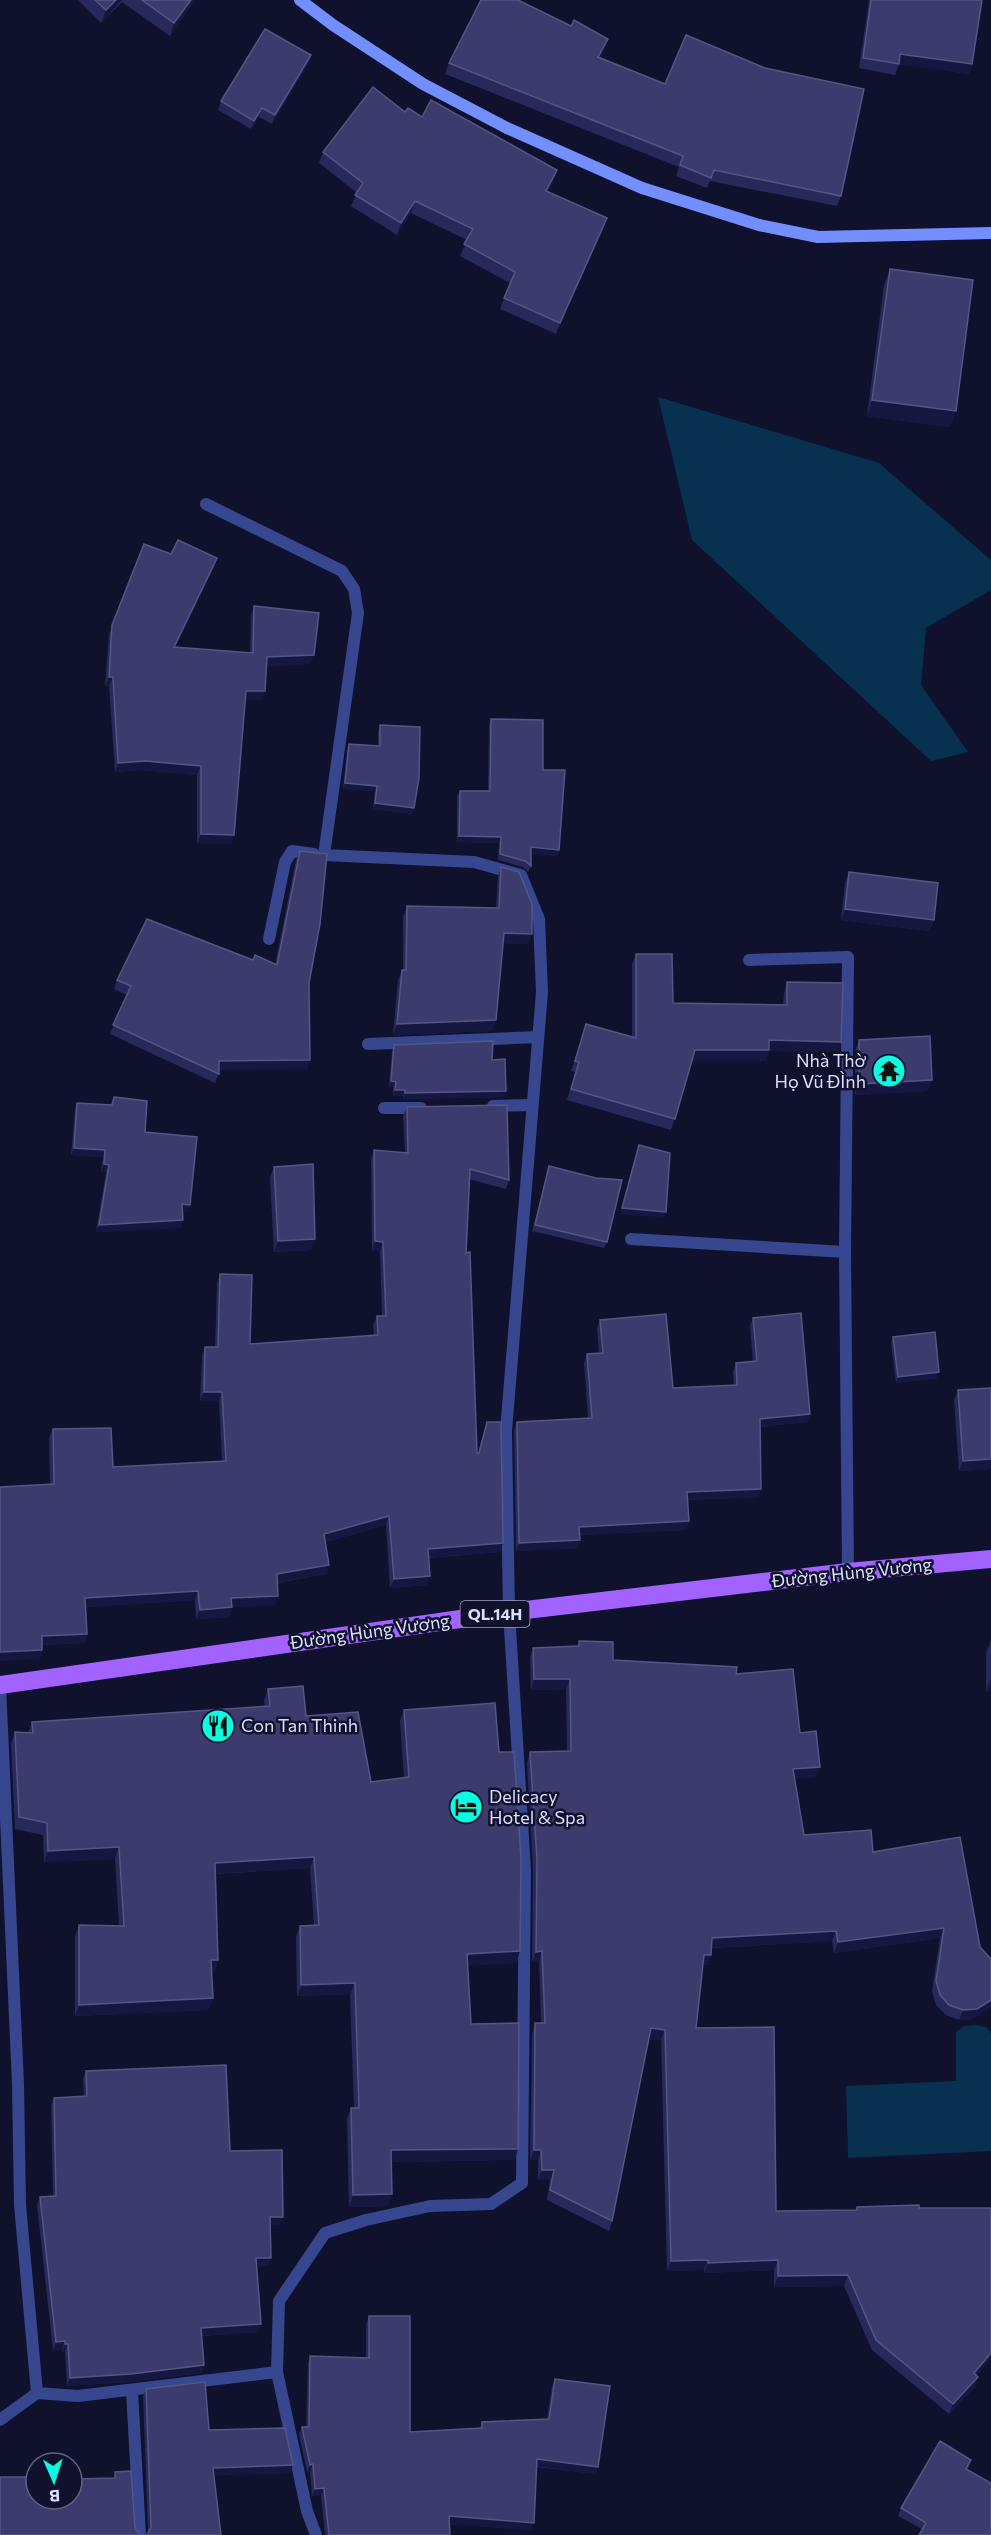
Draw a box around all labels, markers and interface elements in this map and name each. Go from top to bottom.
place label: Nhà Thờ Họ Vũ ĐÌnh [774,1049,867,1092]
temple icon: Nhà Thờ Họ Vũ ĐÌnh [871,1053,907,1089]
street label: Đường Hùng Vương [770,1553,933,1591]
road number: QL.14H [460,1601,530,1627]
street label: Đường Hùng Vương [288,1609,451,1653]
restaurant icon: Con Tan Thinh [200,1708,236,1744]
place label: Con Tan Thinh [241,1714,358,1736]
place label: Delicacy Hotel & Spa [489,1785,585,1828]
hotel icon: Delicacy Hotel & Spa [448,1789,484,1825]
north arrow [24,2451,84,2511]
text: B [49,2487,61,2506]

